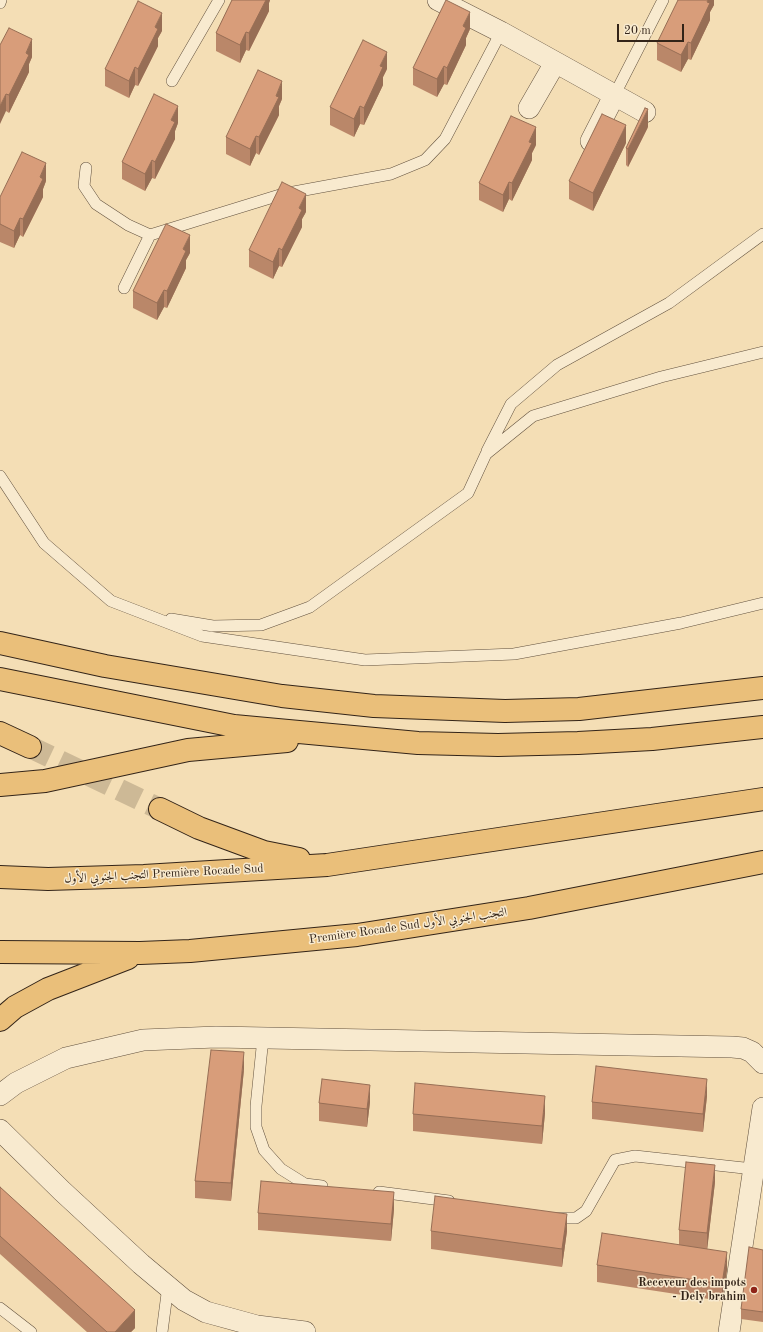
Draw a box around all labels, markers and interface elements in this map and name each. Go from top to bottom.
scale bar [619,16,686,42]
text: 20 m [624,25,651,37]
street label: التجنب الجنوبي الأول Première Rocade Sud [64,862,264,886]
street label: Première Rocade Sud التجنب الجنوبي الأول [308,905,508,947]
place label: Receveur des impots - Dely brahim [638,1276,746,1304]
marker: Receveur des impots - Dely brahim [749,1285,759,1295]

